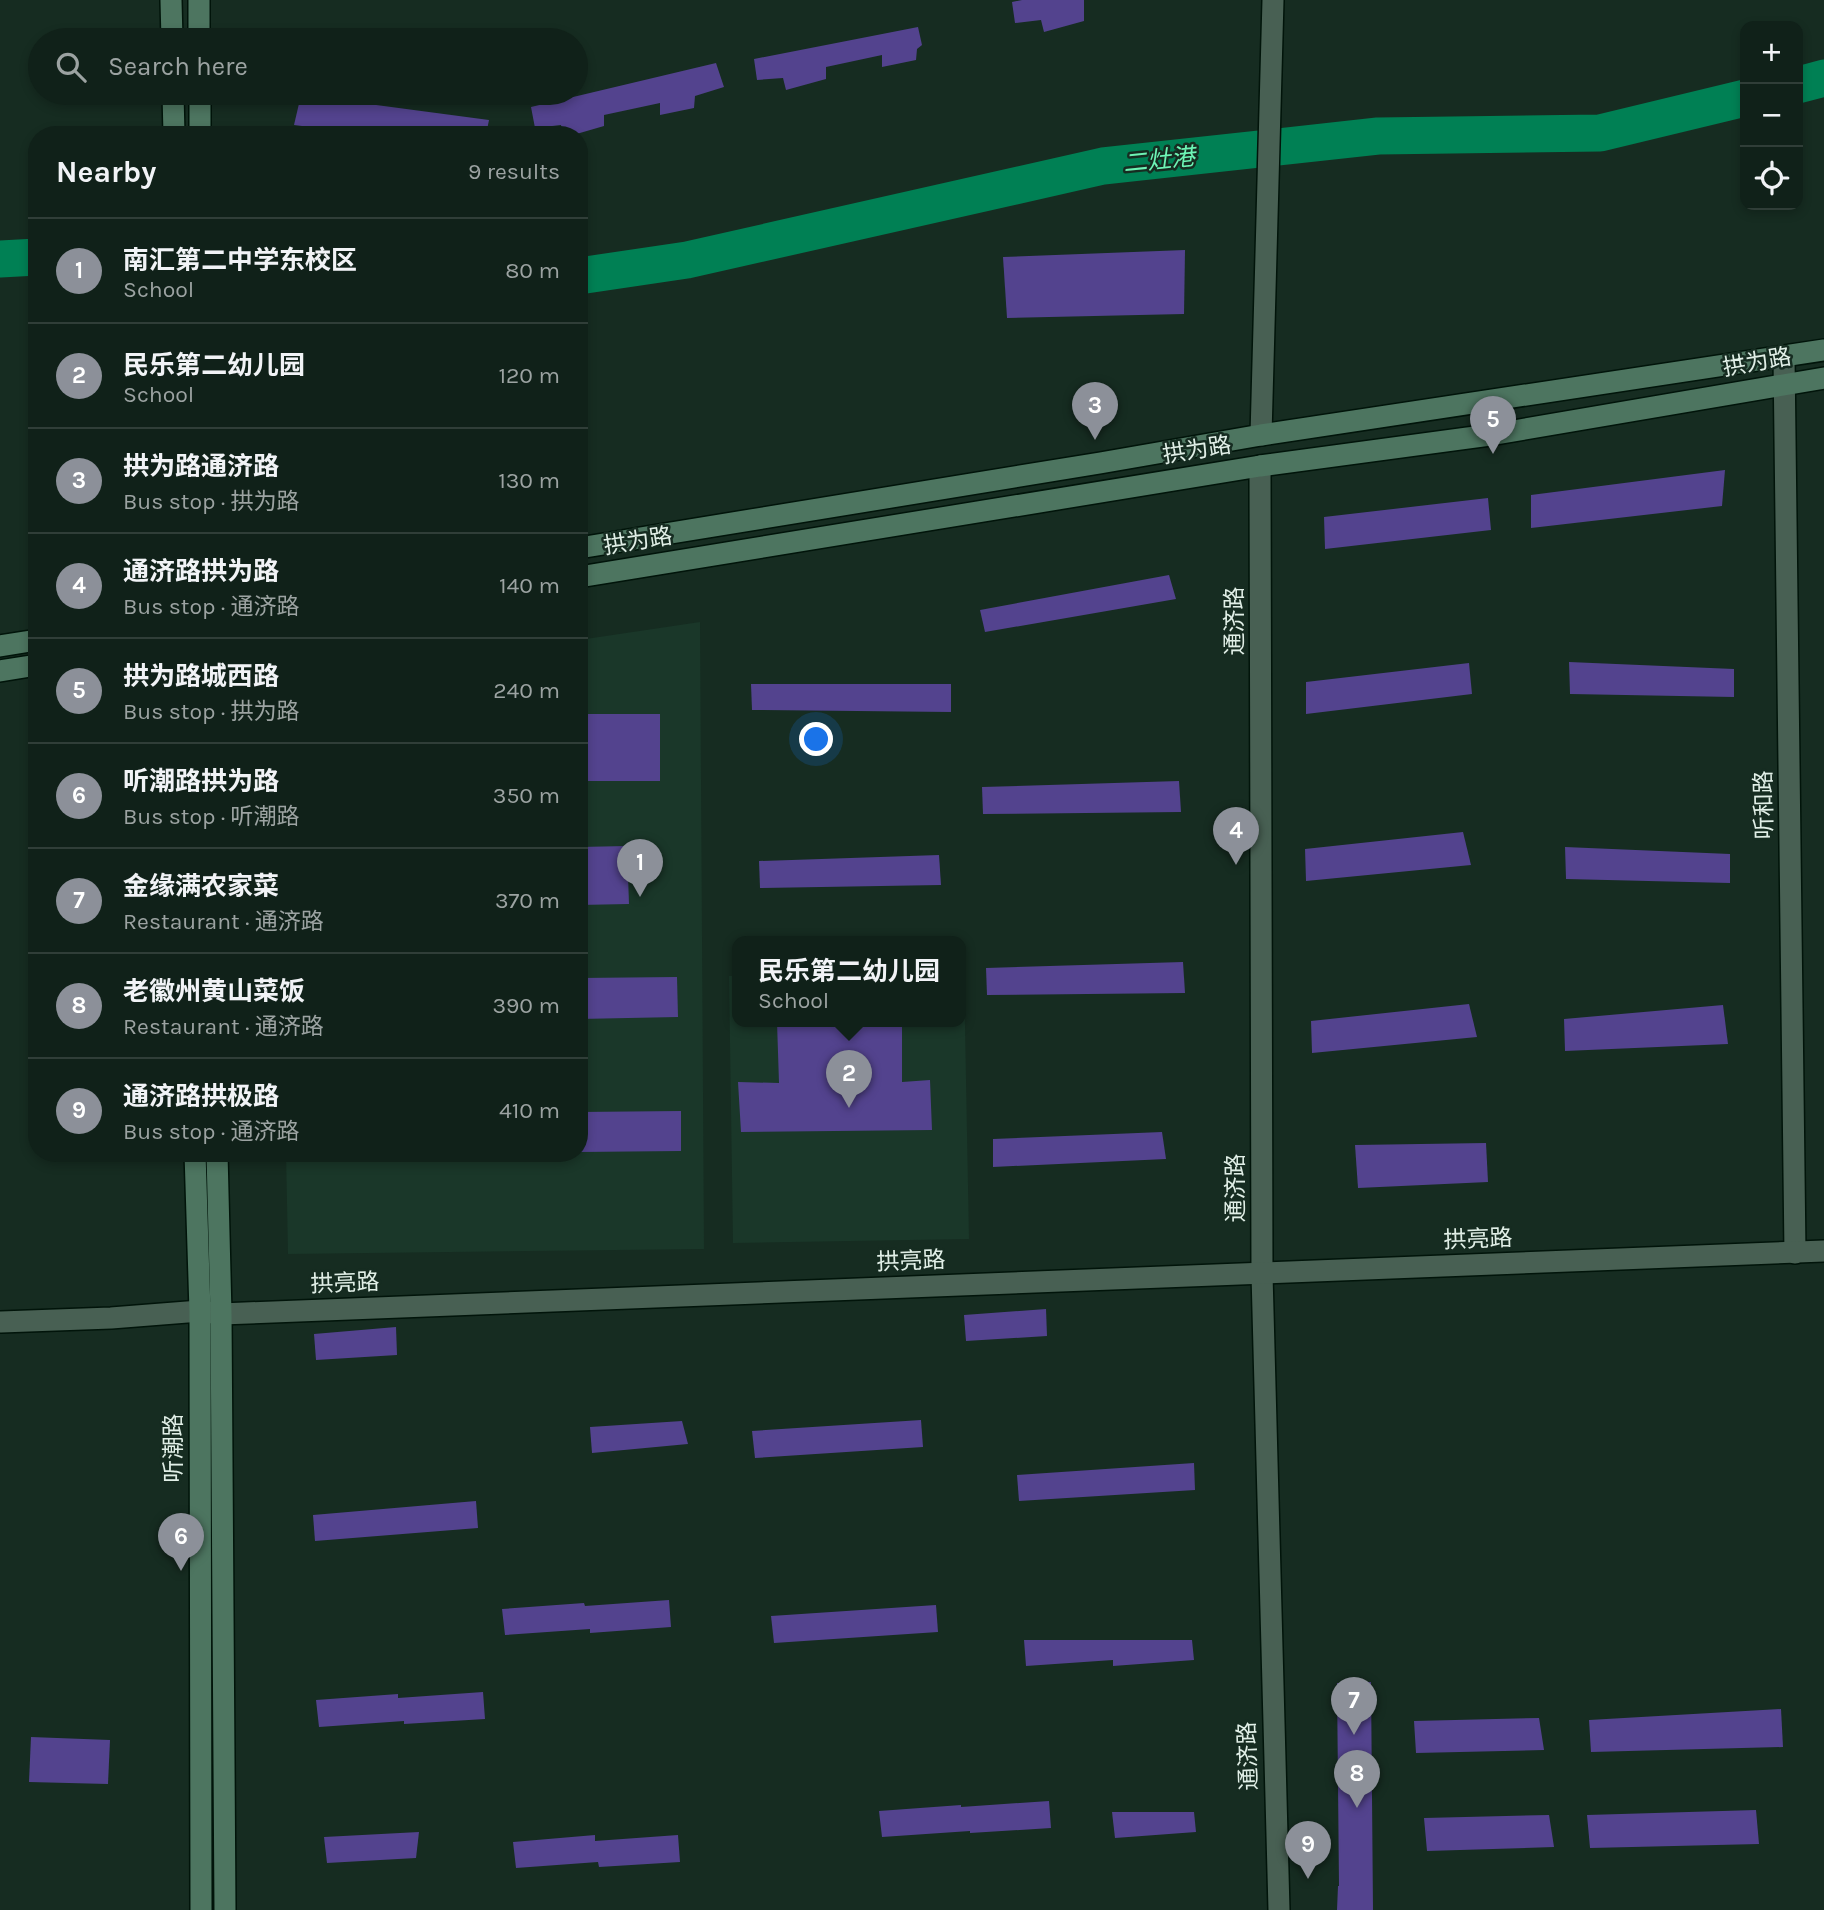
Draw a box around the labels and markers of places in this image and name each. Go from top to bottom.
pin: 3 [1072,382,1118,440]
pin: 5 [1470,396,1516,454]
pin: 4 [1213,807,1259,865]
pin: 1 [617,839,663,897]
pin: 2 [826,1050,872,1108]
pin: 6 [158,1513,204,1571]
pin: 7 [1331,1677,1377,1735]
pin: 8 [1334,1750,1380,1808]
pin: 9 [1285,1821,1331,1879]

